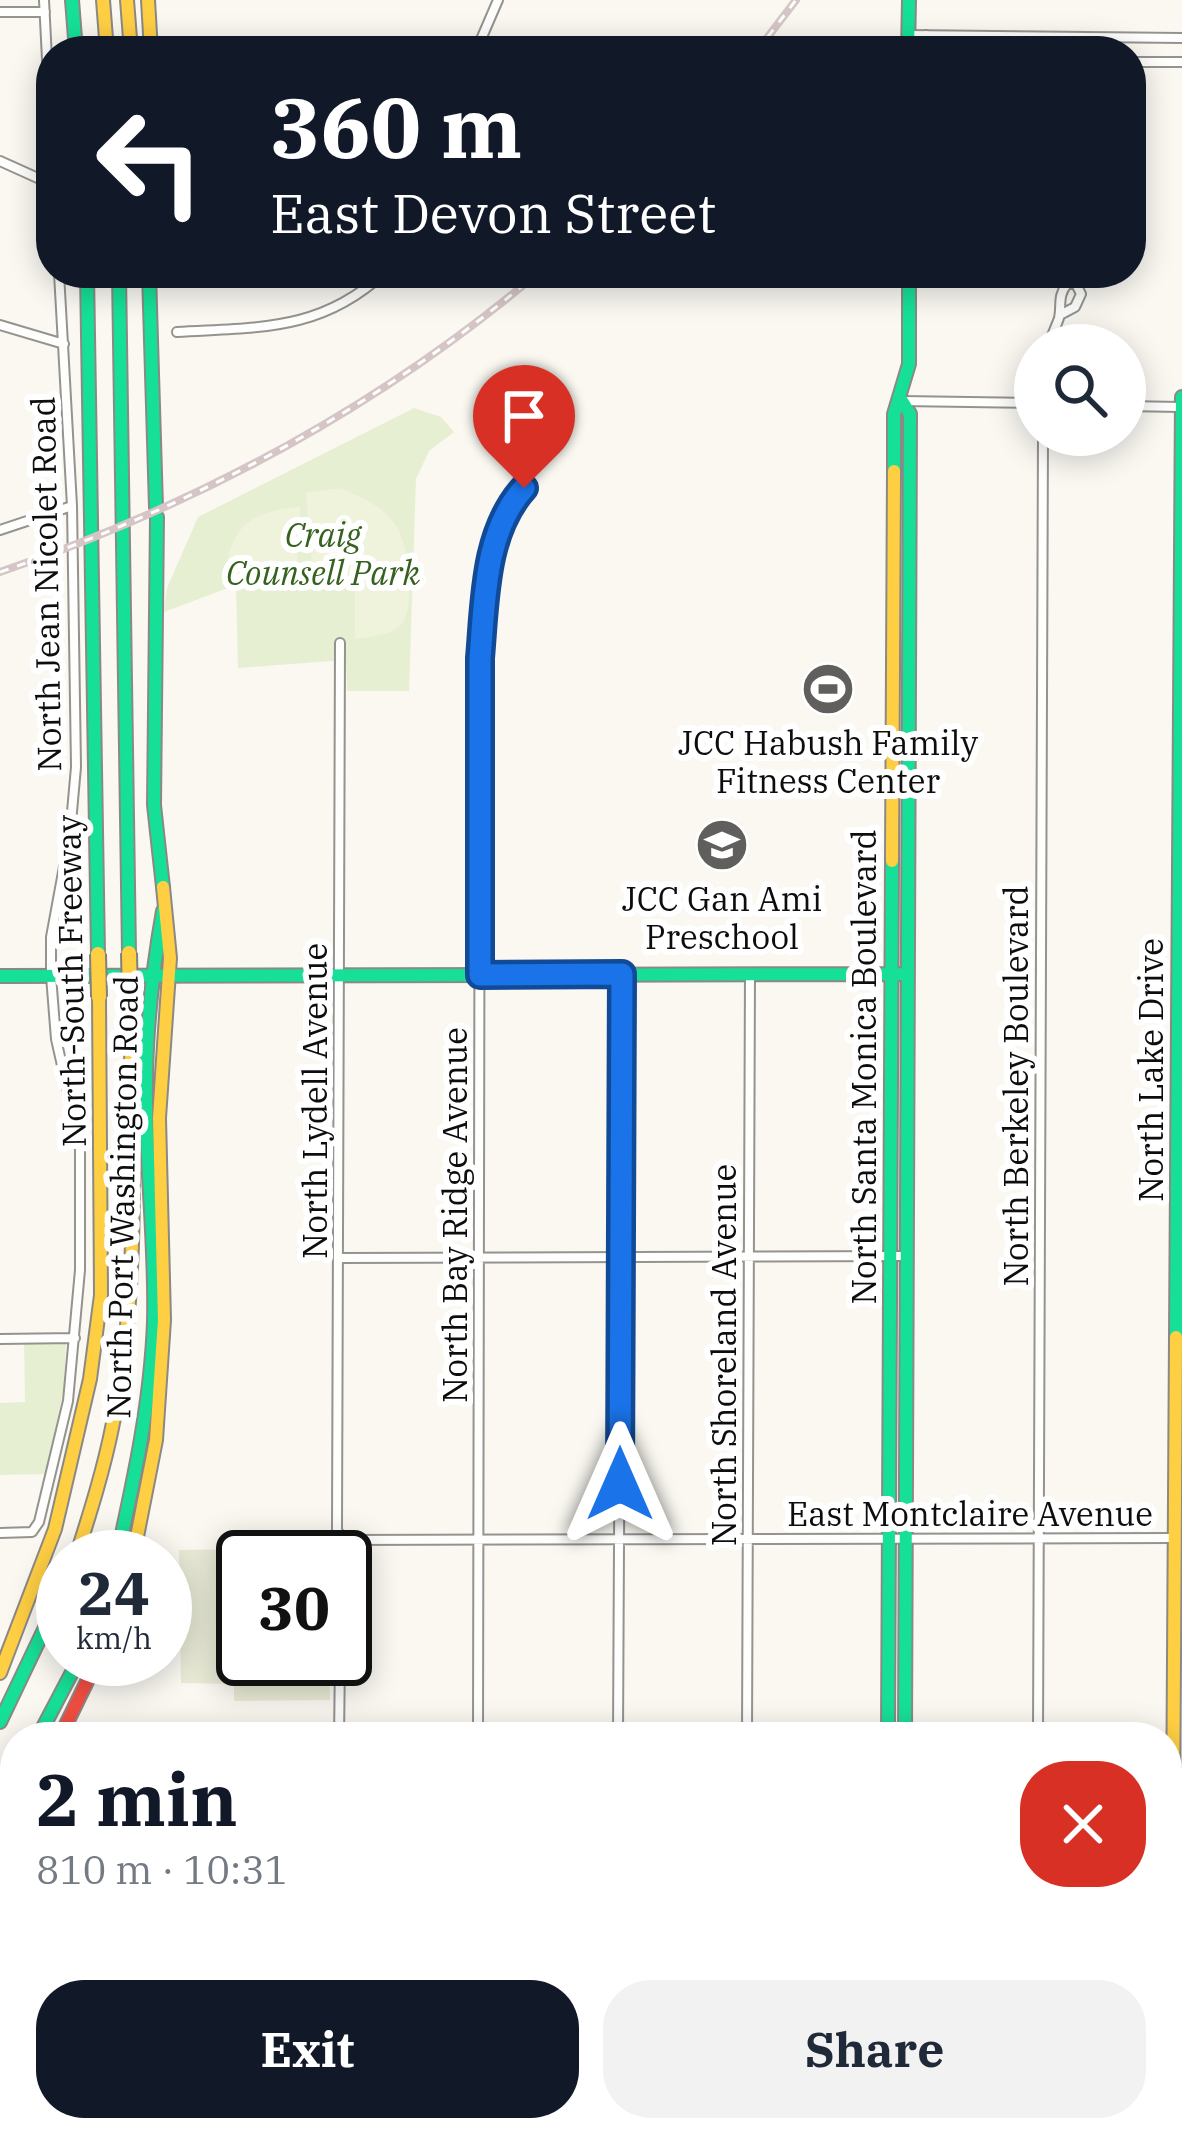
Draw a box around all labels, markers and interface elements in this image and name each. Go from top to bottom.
text: 360 m [270,72,522,181]
icon: left [72,84,228,240]
text: East Devon Street [270,178,716,248]
map controls [1014,324,1146,456]
button: search [1014,324,1146,456]
pin [473,365,575,488]
icon: arrive [491,383,557,449]
street label: North Jean Nicolet Road [21,396,70,772]
park label: Craig Counsell Park [226,513,421,594]
sports icon: JCC Habush Family Fitness Center [800,661,856,717]
place label: JCC Habush Family Fitness Center [678,721,978,802]
street label: North-South Freeway [46,814,95,1148]
school or university icon: JCC Gan Ami Preschool [694,817,750,873]
street label: North Santa Monica Boulevard [842,830,885,1304]
place label: JCC Gan Ami Preschool [622,877,822,958]
street label: North Berkeley Boulevard [994,885,1037,1287]
street label: North Lake Drive [1129,938,1172,1202]
street label: North Lydell Avenue [293,943,336,1259]
street label: North Port Washington Road [96,975,147,1419]
street label: North Bay Ridge Avenue [433,1027,476,1403]
street label: North Shoreland Avenue [702,1164,745,1546]
position arrow [557,1421,683,1547]
street label: East Montclaire Avenue [787,1492,1153,1535]
speed limit sign: 30 [216,1530,372,1686]
text: 24 [78,1553,150,1632]
text: km/h [76,1618,152,1657]
text: 2 min [36,1752,238,1846]
button: close [1020,1761,1146,1887]
text: 810 m · 10:31 [36,1844,288,1895]
button: Exit [36,1980,579,2118]
button: Share [603,1980,1146,2118]

